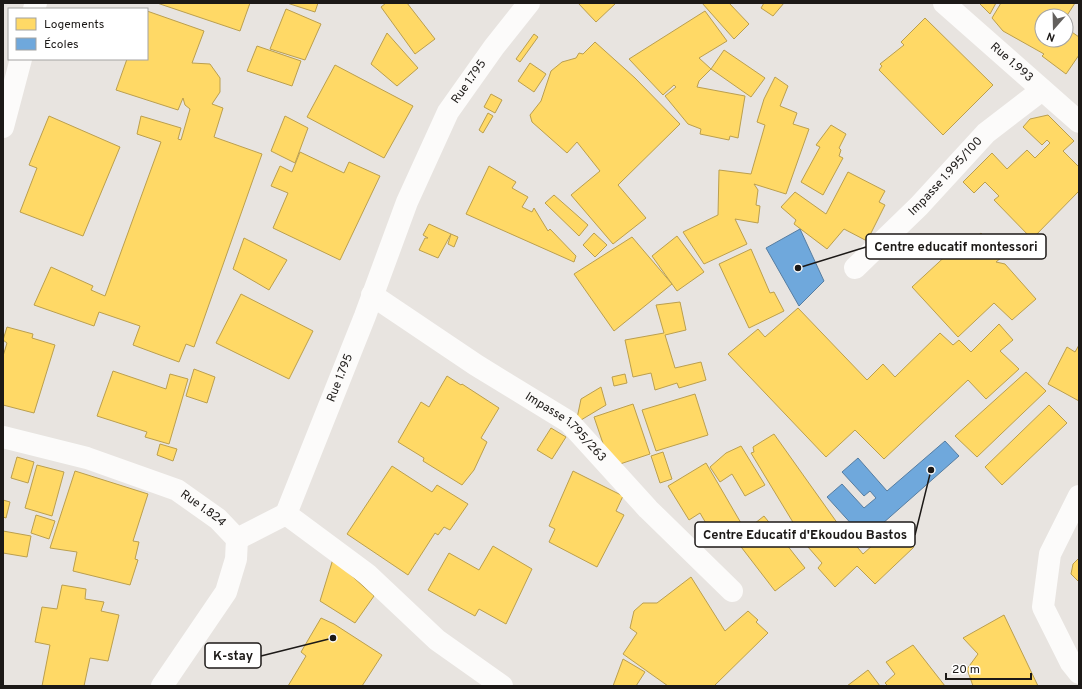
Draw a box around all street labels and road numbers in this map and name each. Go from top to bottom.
street label: Rue 1.993 [987,39,1036,86]
street label: Rue 1.795 [448,57,490,107]
street label: Impasse 1.995/100 [905,134,986,219]
street label: Rue 1.795 [323,352,357,405]
street label: Impasse 1.795/263 [522,389,610,466]
street label: Rue 1.824 [177,487,229,530]

